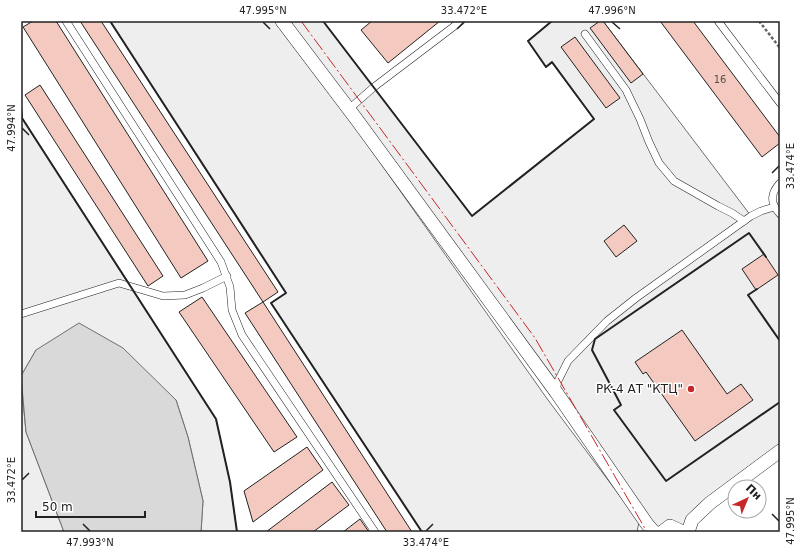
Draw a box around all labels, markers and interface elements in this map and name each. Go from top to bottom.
text: 47.995°N [239,5,287,16]
text: 33.472°E [441,5,487,16]
text: 47.996°N [588,5,636,16]
house number: 16 [714,74,726,85]
text: 47.994°N [6,104,17,152]
text: 33.474°E [785,143,796,189]
place label: РК-4 АТ "КТЦ" [596,382,683,396]
marker: РК-4 АТ "КТЦ" [686,384,696,394]
text: 33.472°E [6,457,17,503]
north arrow [727,479,767,519]
text: Пн [743,482,764,503]
scale bar [36,493,145,519]
text: 47.995°N [785,497,796,545]
text: 50 m [42,500,73,514]
text: 47.993°N [66,537,114,548]
text: 33.474°E [403,537,449,548]

